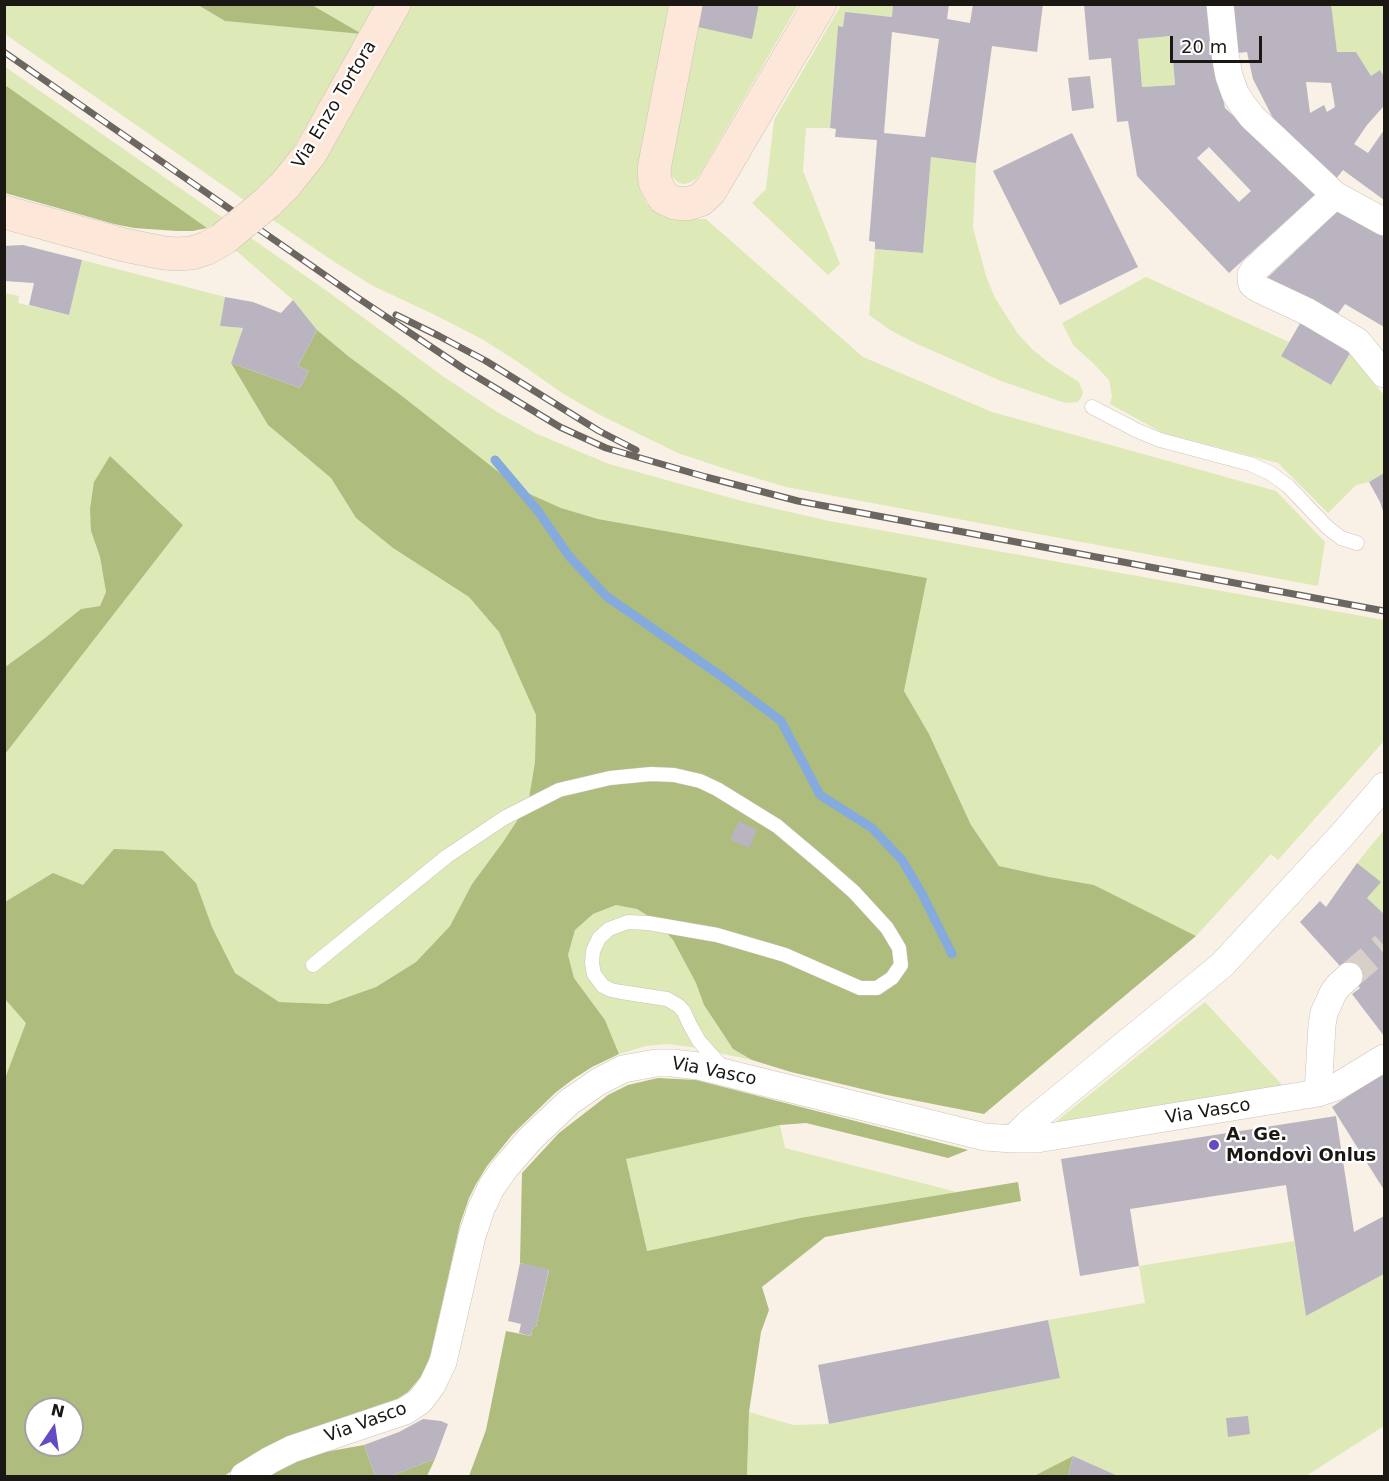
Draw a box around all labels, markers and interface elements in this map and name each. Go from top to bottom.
scale bar [1173,24,1264,62]
text: 20 m [1181,36,1227,57]
street label: Via Enzo Tortora [288,37,382,173]
street label: Via Vasco [670,1053,758,1091]
street label: Via Vasco [1164,1095,1252,1129]
place label: A. Ge. Mondovì Onlus [1226,1124,1376,1166]
marker: A. Ge. Mondovì Onlus [1207,1138,1221,1152]
north arrow [24,1397,84,1457]
street label: Via Vasco [322,1398,410,1448]
text: N [49,1400,66,1422]

